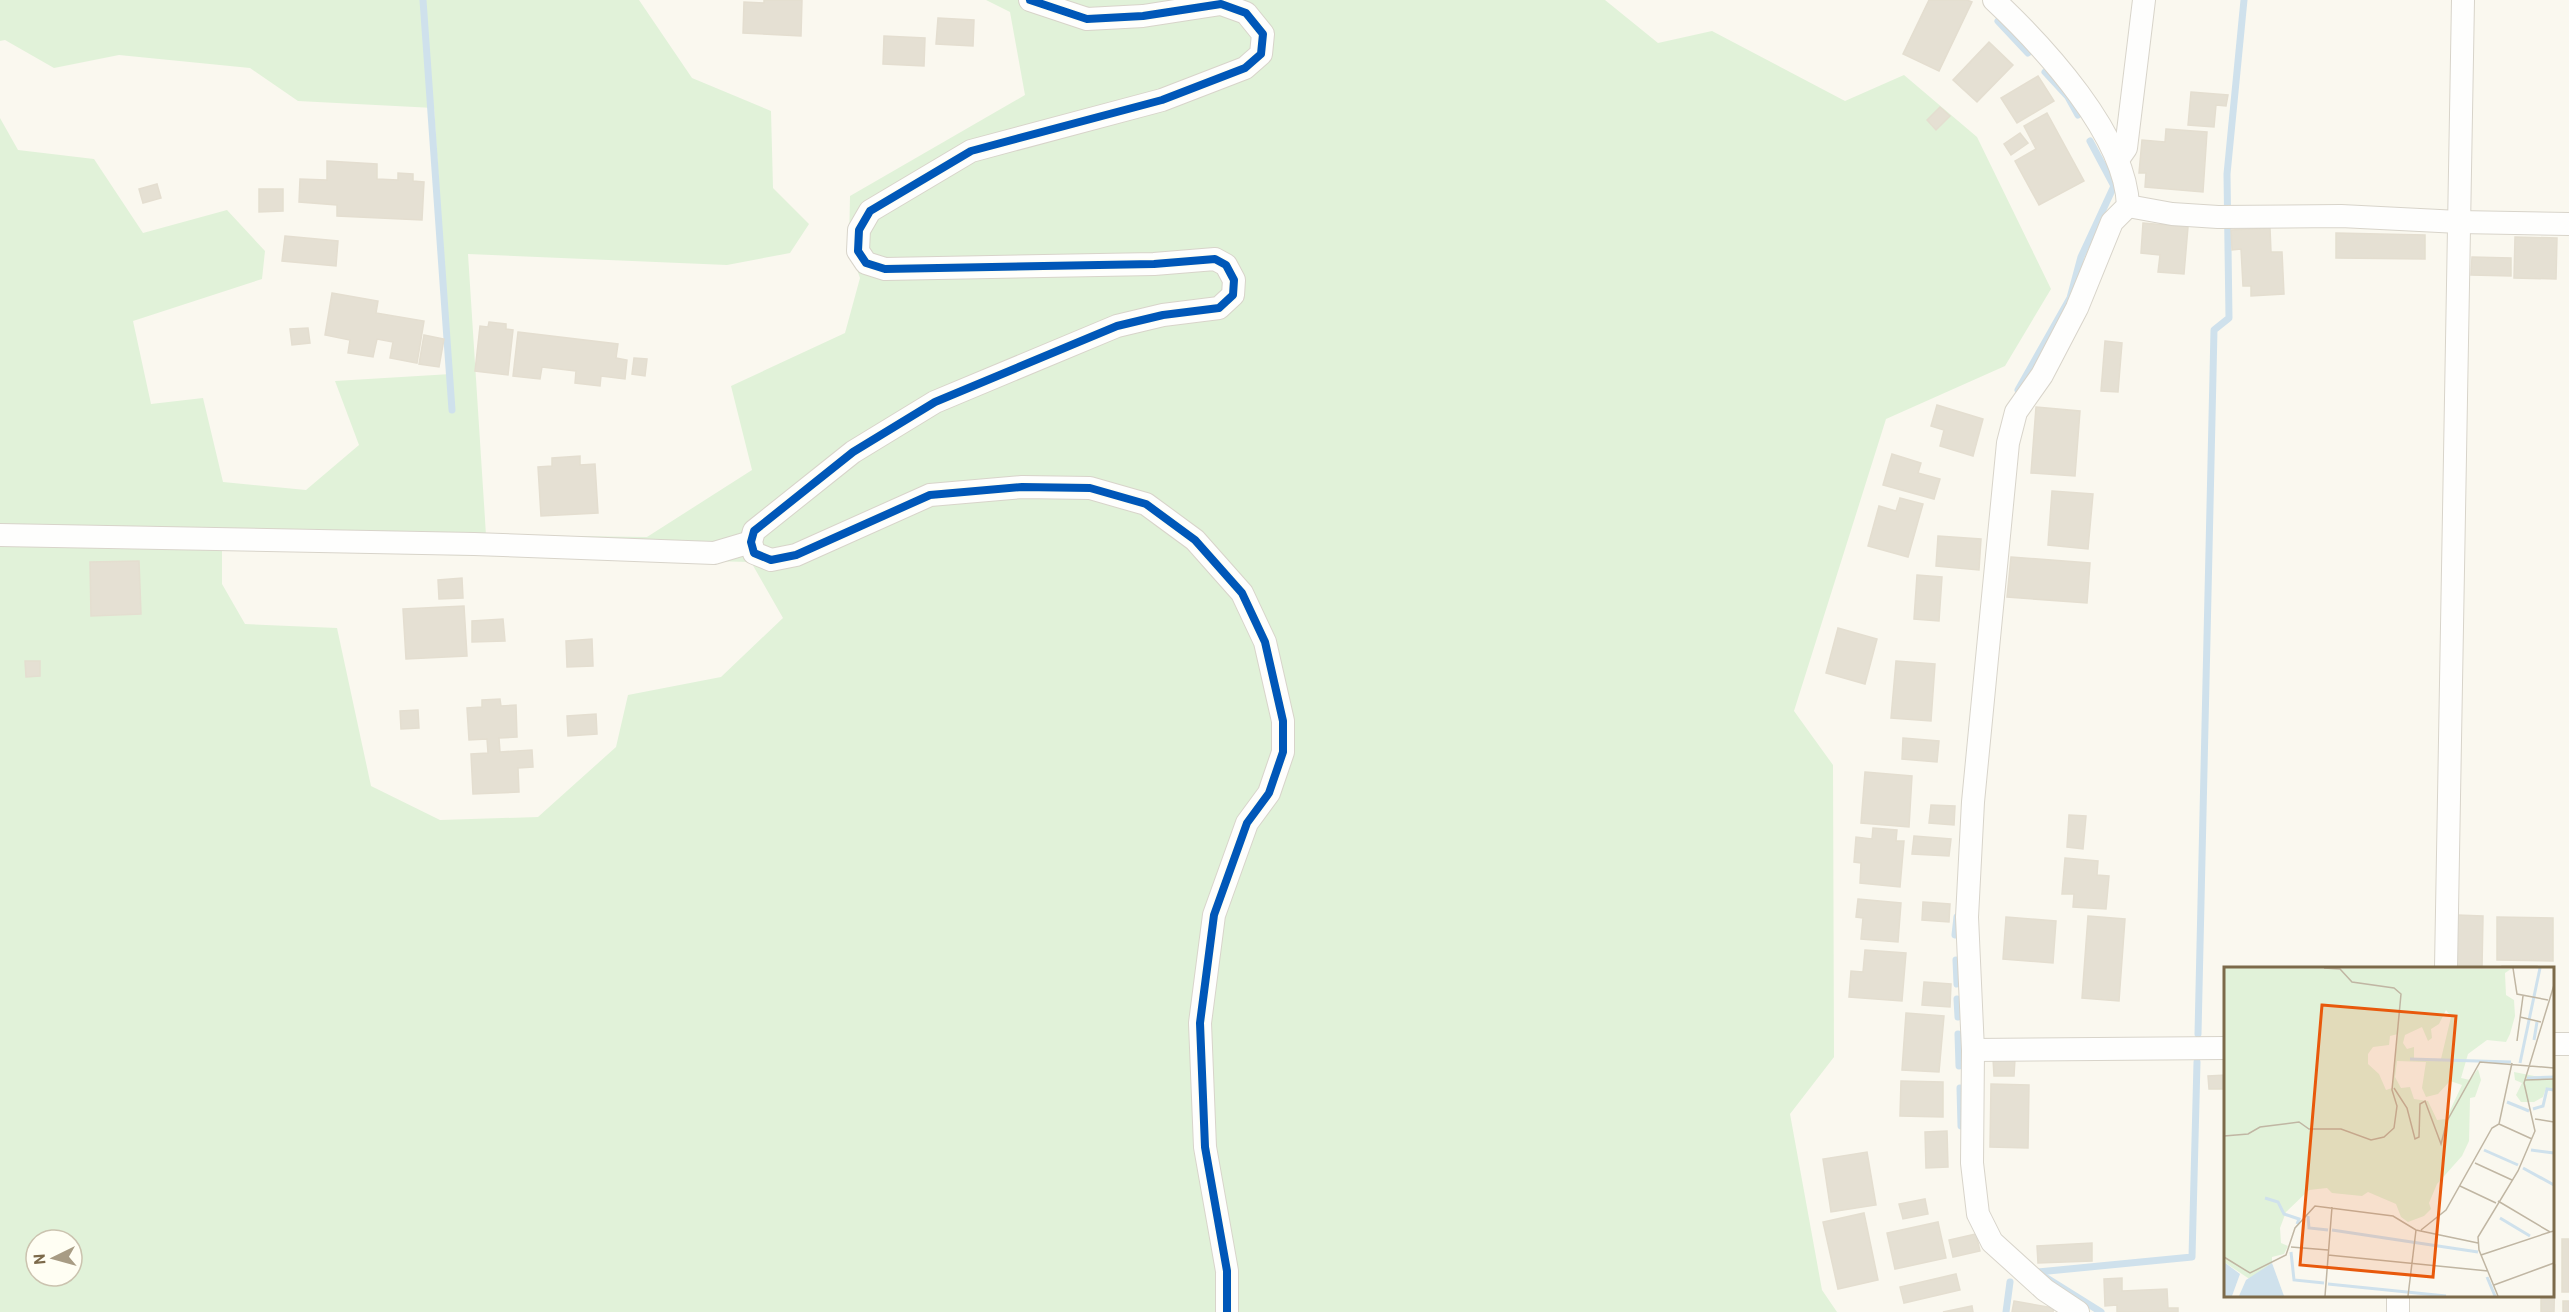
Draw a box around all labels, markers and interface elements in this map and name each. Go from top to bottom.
inset map [2224,967,2554,1297]
north arrow [24,1228,84,1288]
text: N [29,1253,48,1265]

